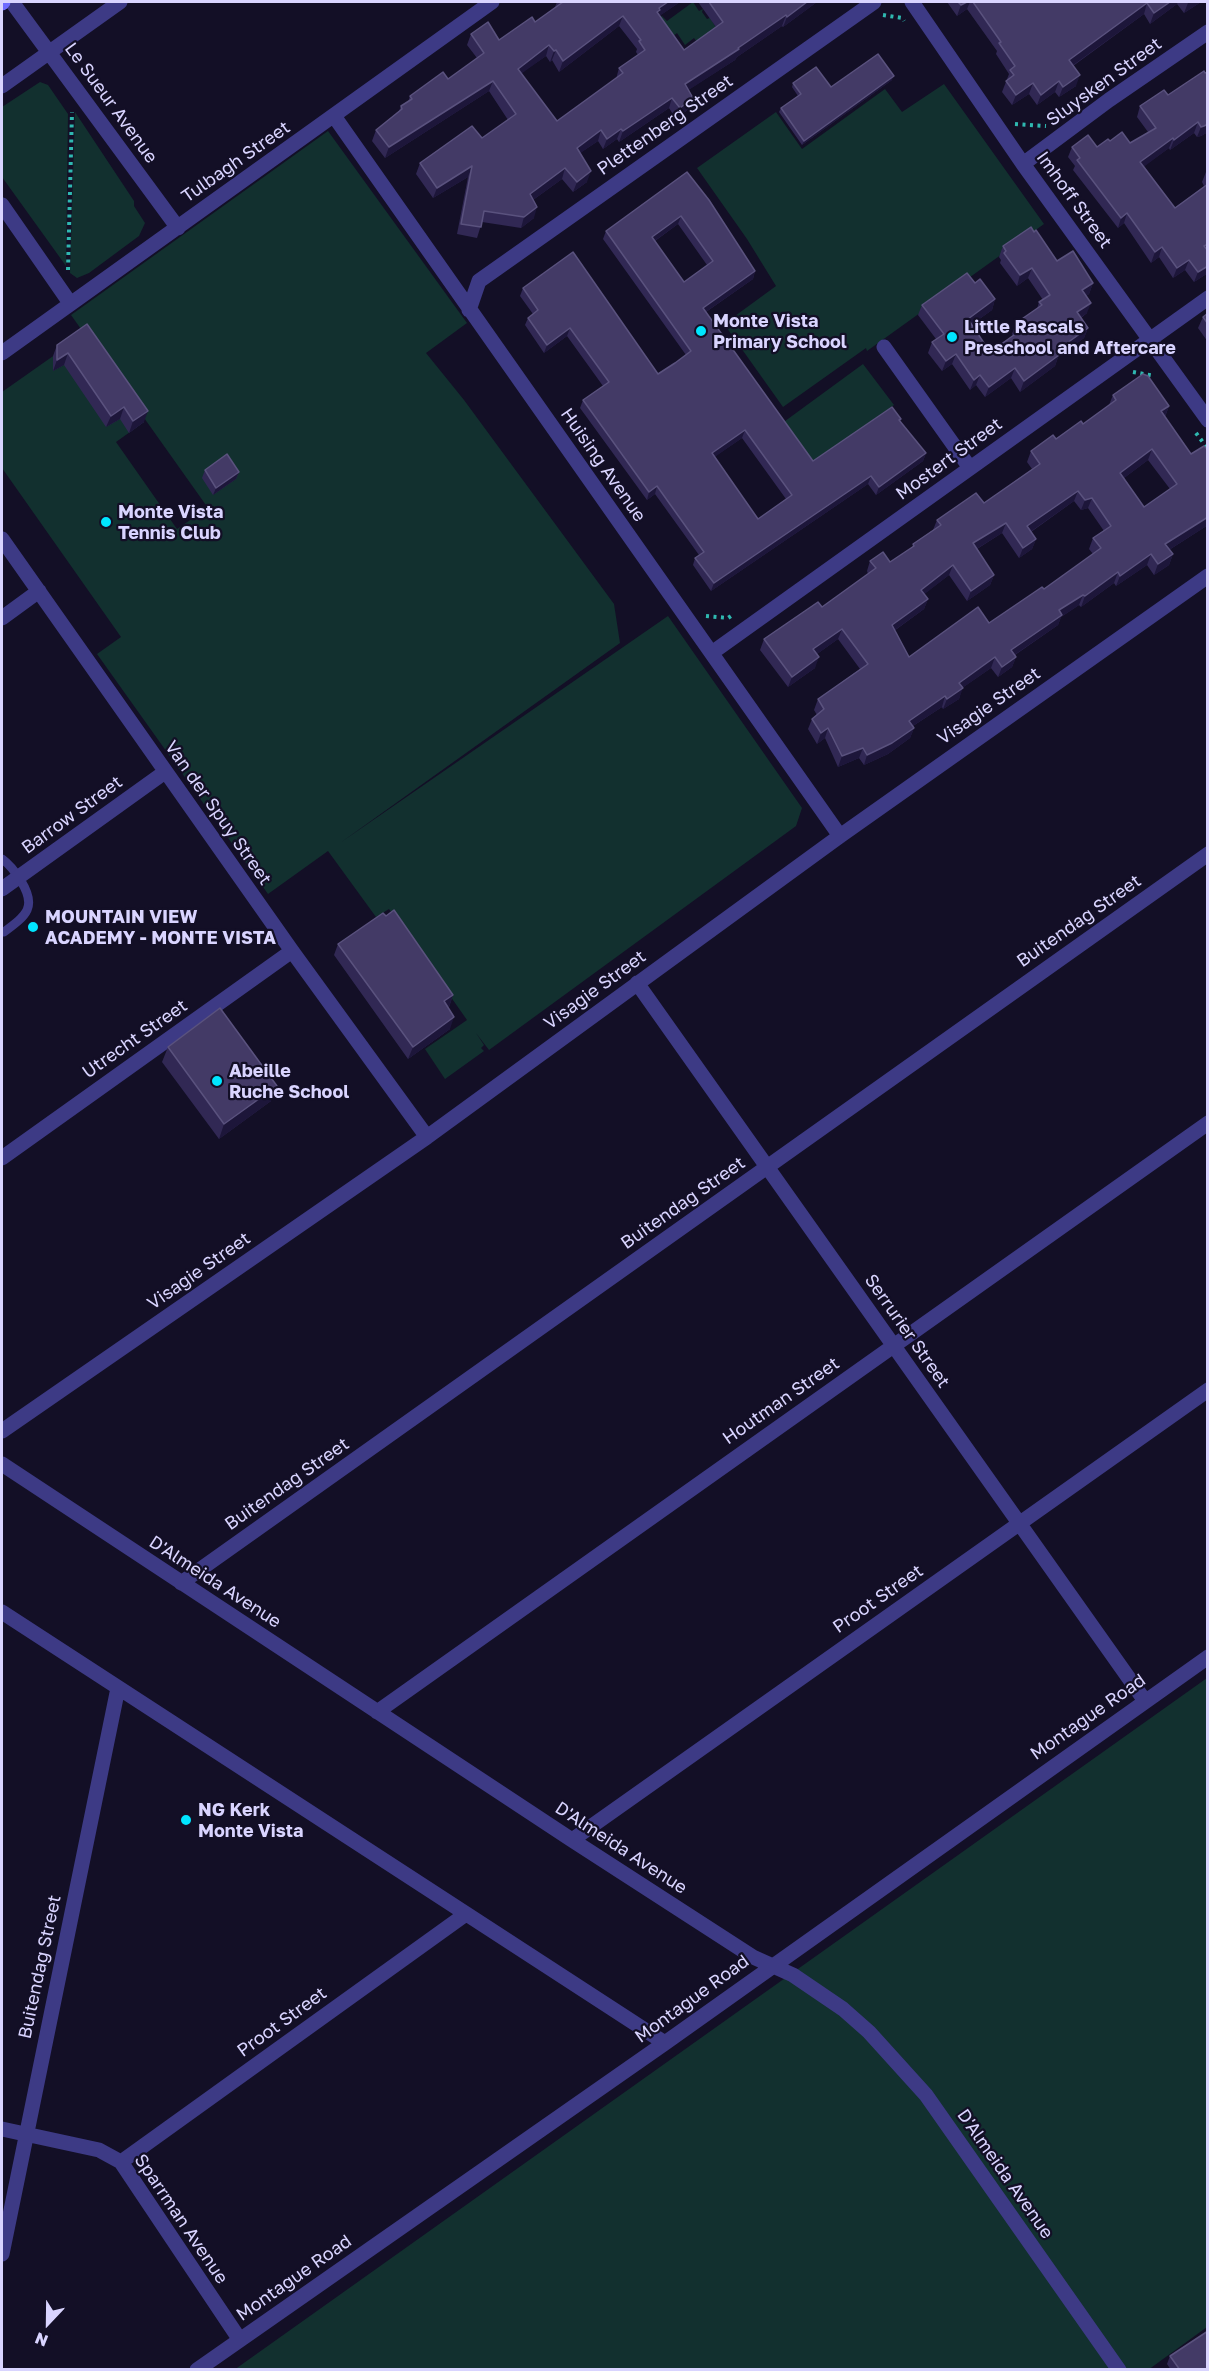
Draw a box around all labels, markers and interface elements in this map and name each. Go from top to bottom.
street label: Sluysken Street [1042,33,1166,131]
street label: Le Sueur Avenue [60,38,162,168]
street label: Plettenberg Street [593,70,737,180]
street label: Tulbagh Street [178,117,294,207]
street label: Imhoff Street [1032,147,1116,253]
place label: Monte Vista Primary School [713,310,847,352]
place label: Little Rascals Preschool and Aftercare [964,316,1176,358]
marker: Monte Vista Primary School [694,324,708,338]
marker: Little Rascals Preschool and Aftercare [945,330,959,344]
street label: Huising Avenue [556,404,650,526]
street label: Mostert Street [892,413,1006,505]
place label: Monte Vista Tennis Club [118,501,223,544]
marker: Monte Vista Tennis Club [99,515,113,529]
street label: Visagie Street [933,663,1045,749]
street label: Van der Spuy Street [160,737,276,889]
street label: Barrow Street [17,771,127,859]
street label: Buitendag Street [1013,870,1145,972]
place label: MOUNTAIN VIEW ACADEMY - MONTE VISTA [45,906,276,948]
marker: MOUNTAIN VIEW ACADEMY - MONTE VISTA [26,920,40,934]
street label: Visagie Street [540,946,650,1034]
street label: Utrecht Street [78,995,192,1083]
place label: Abeille Ruche School [229,1060,349,1102]
marker: Abeille Ruche School [210,1074,224,1088]
street label: Buitendag Street [617,1152,749,1254]
street label: Visagie Street [143,1228,255,1314]
street label: Serrurier Street [860,1270,954,1392]
street label: Houtman Street [718,1353,844,1449]
street label: Buitendag Street [221,1433,353,1535]
street label: D'Almeida Avenue [145,1531,285,1633]
street label: Proot Street [829,1560,927,1638]
street label: Montague Road [1026,1669,1150,1765]
street label: D'Almeida Avenue [551,1797,691,1899]
place label: NG Kerk Monte Vista [198,1799,303,1842]
marker: NG Kerk Monte Vista [179,1813,193,1827]
street label: Buitendag Street [14,1893,66,2041]
street label: Montague Road [631,1950,753,2048]
street label: Proot Street [233,1982,331,2062]
street label: D'Almeida Avenue [952,2105,1058,2243]
street label: Sparrman Avenue [130,2150,232,2288]
street label: Montague Road [232,2230,356,2326]
north arrow [18,2293,78,2353]
text: N [32,2328,51,2351]

